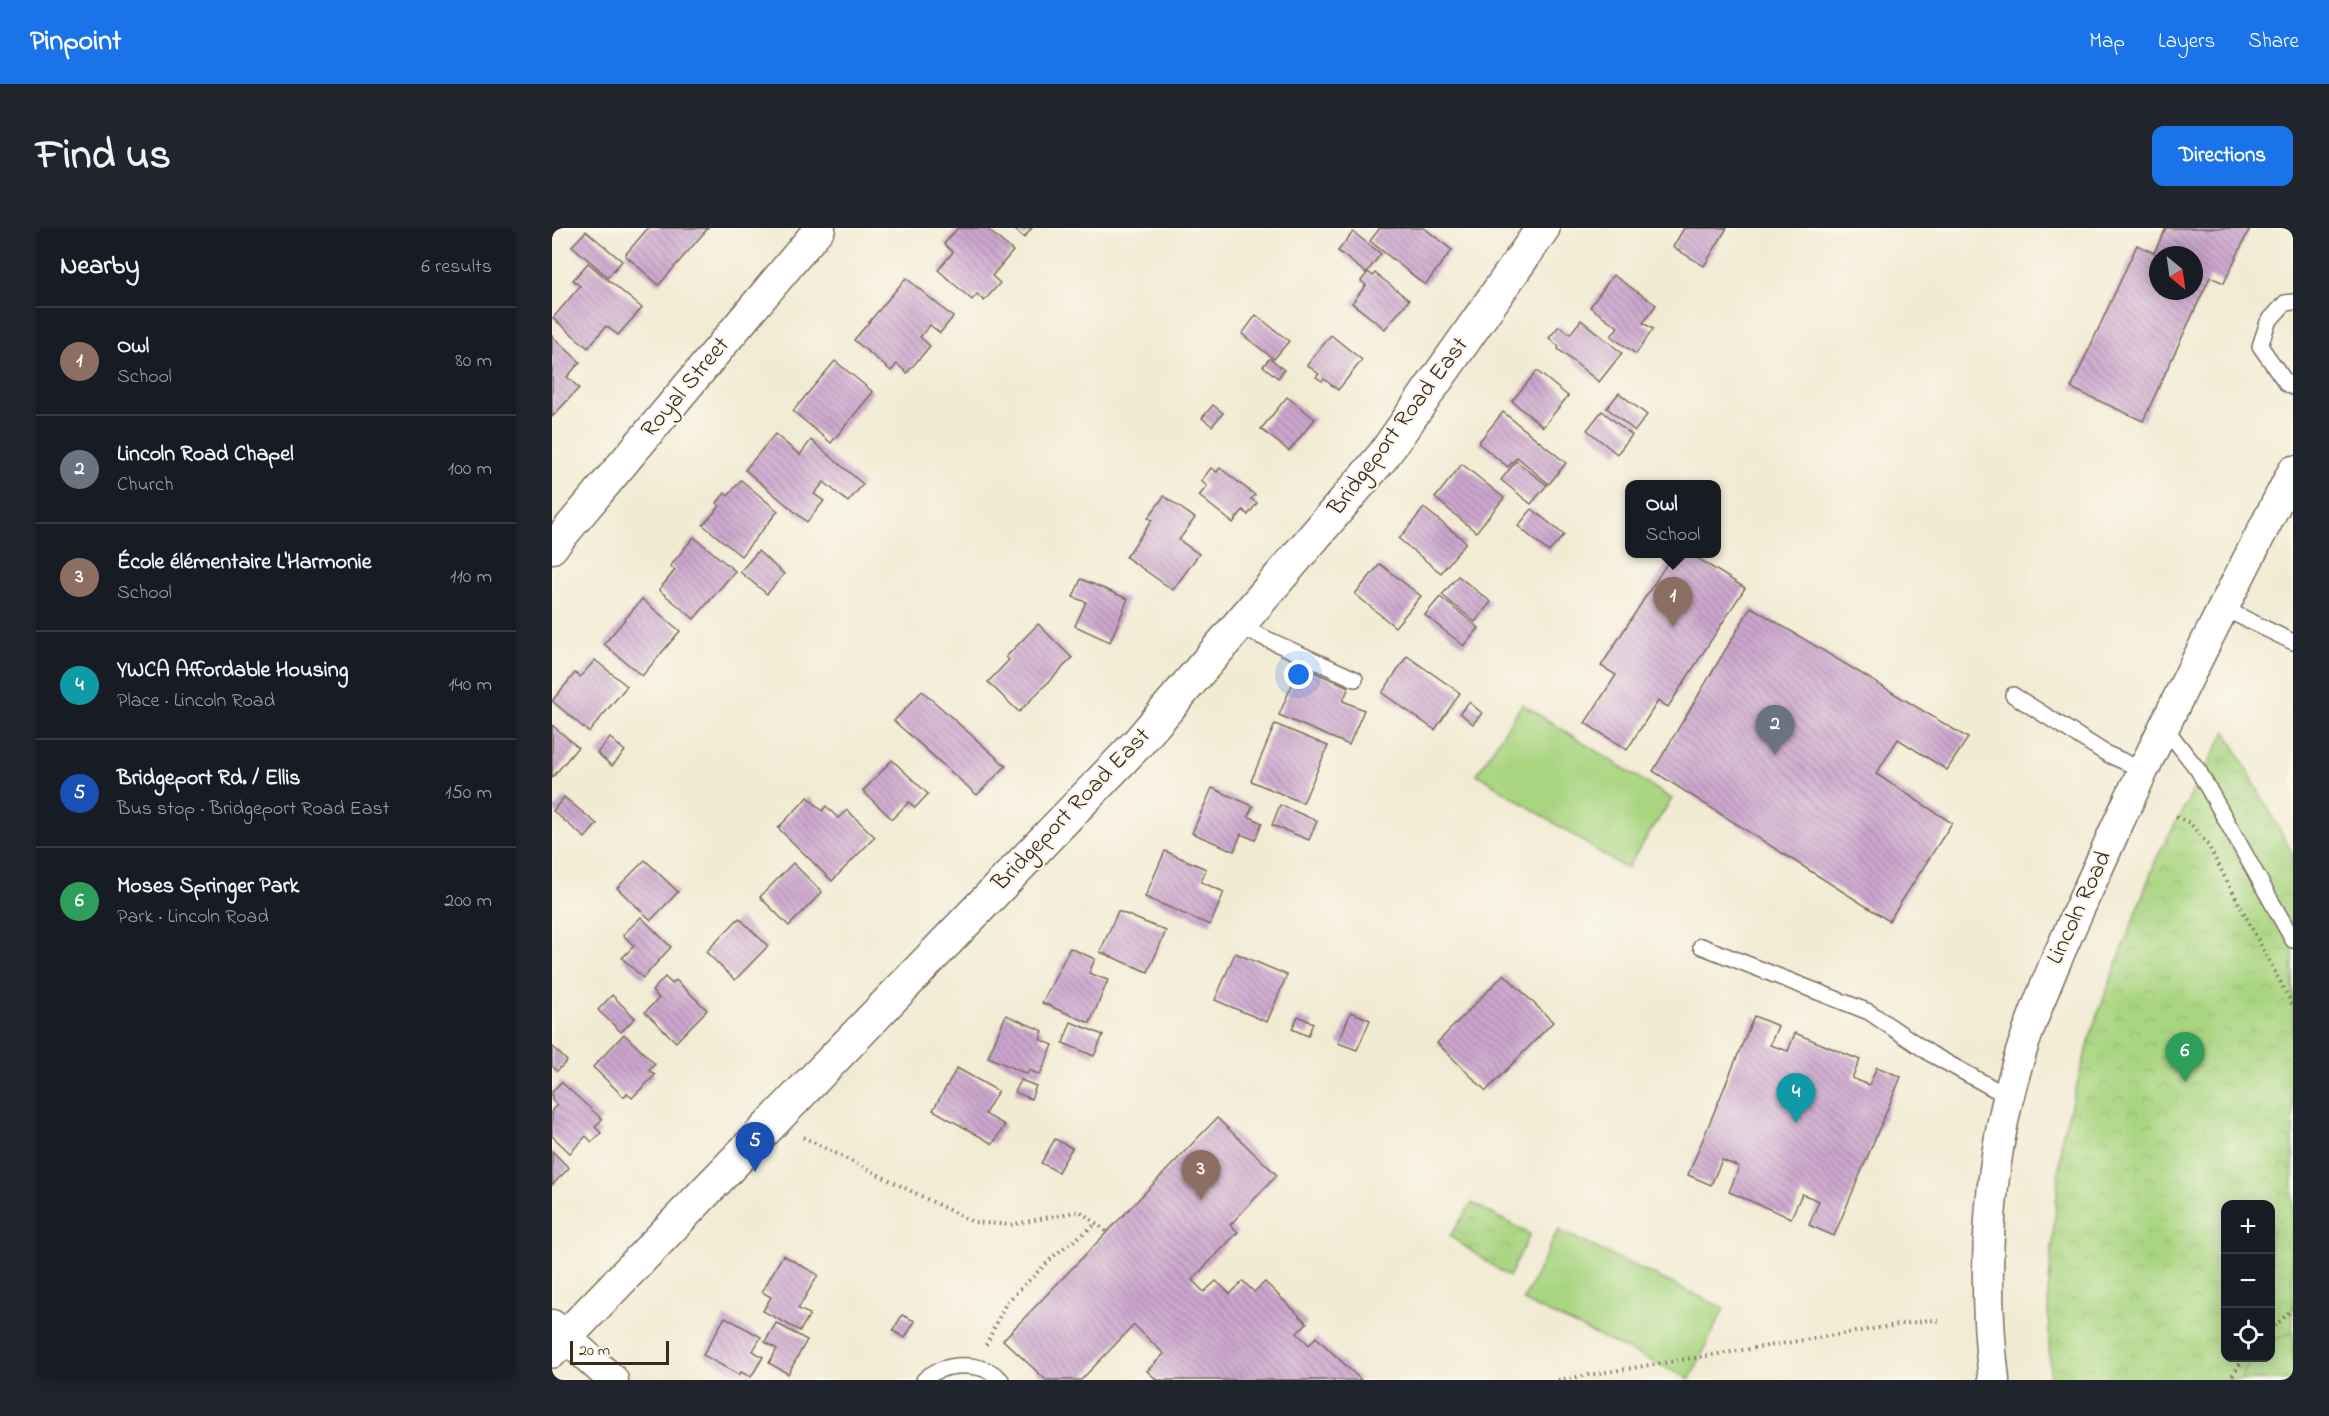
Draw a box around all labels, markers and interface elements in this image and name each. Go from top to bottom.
text: Pinpoint [30,22,121,63]
text: Map [2089,27,2125,57]
text: Layers [2158,27,2215,57]
text: Share [2248,27,2299,57]
text: Find us [36,126,171,187]
button: Directions [2152,126,2293,186]
north arrow [2149,246,2203,300]
text: Nearby [60,248,139,286]
text: 6 results [421,253,492,282]
street label: Royal Street [633,330,740,447]
street label: Bridgeport Road East [1319,330,1478,525]
text: Owl [117,331,149,363]
text: 1 [76,347,83,376]
text: 80 m [455,347,492,376]
text: School [117,363,172,392]
text: Lincoln Road Chapel [117,439,294,471]
text: 2 [75,455,84,484]
text: 100 m [448,455,492,484]
text: Church [117,471,173,500]
popup [1625,480,1721,558]
text: Owl [1646,489,1678,521]
text: School [1646,521,1700,550]
text: École élémentaire L'Harmonie [117,547,372,579]
text: 3 [75,563,84,592]
text: 110 m [450,563,492,592]
pin: 1 [1654,578,1692,627]
text: School [117,579,172,608]
text: YWCA Affordable Housing [117,655,348,687]
your location [1284,660,1313,689]
text: 4 [75,671,84,700]
text: 140 m [448,671,492,700]
text: Place · Lincoln Road [117,687,275,716]
pin: 2 [1756,706,1794,755]
street label: Bridgeport Road East [984,720,1160,901]
text: Bridgeport Rd. / Ellis [117,763,301,795]
text: 5 [74,779,85,808]
text: 150 m [445,779,492,808]
text: Bus stop · Bridgeport Road East [117,795,389,824]
street label: Lincoln Road [2038,845,2122,970]
text: Moses Springer Park [117,871,299,903]
text: 6 [75,887,84,916]
text: 200 m [444,887,492,916]
text: Park · Lincoln Road [117,903,269,932]
pin: 6 [2166,1032,2204,1082]
pin: 4 [1776,1074,1816,1123]
pin: 5 [736,1122,774,1172]
pin: 3 [1182,1150,1220,1200]
map controls [2221,1200,2275,1362]
button: + [2221,1200,2275,1254]
button: − [2221,1254,2275,1308]
button: locate [2221,1308,2275,1362]
scale bar [570,1338,669,1366]
text: 20 m [579,1339,610,1363]

